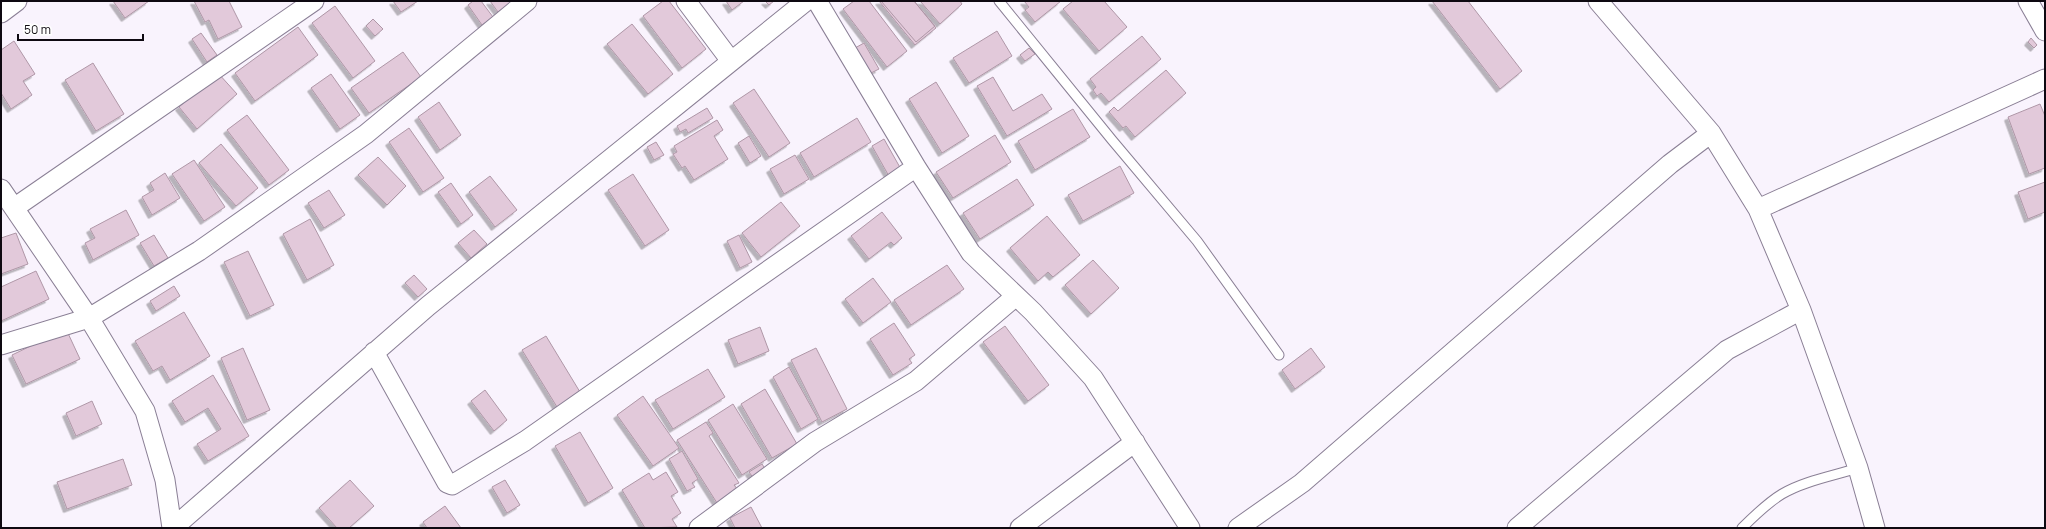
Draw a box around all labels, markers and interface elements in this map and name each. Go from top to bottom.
scale bar [18,16,143,42]
text: 50 m [24,21,51,38]

